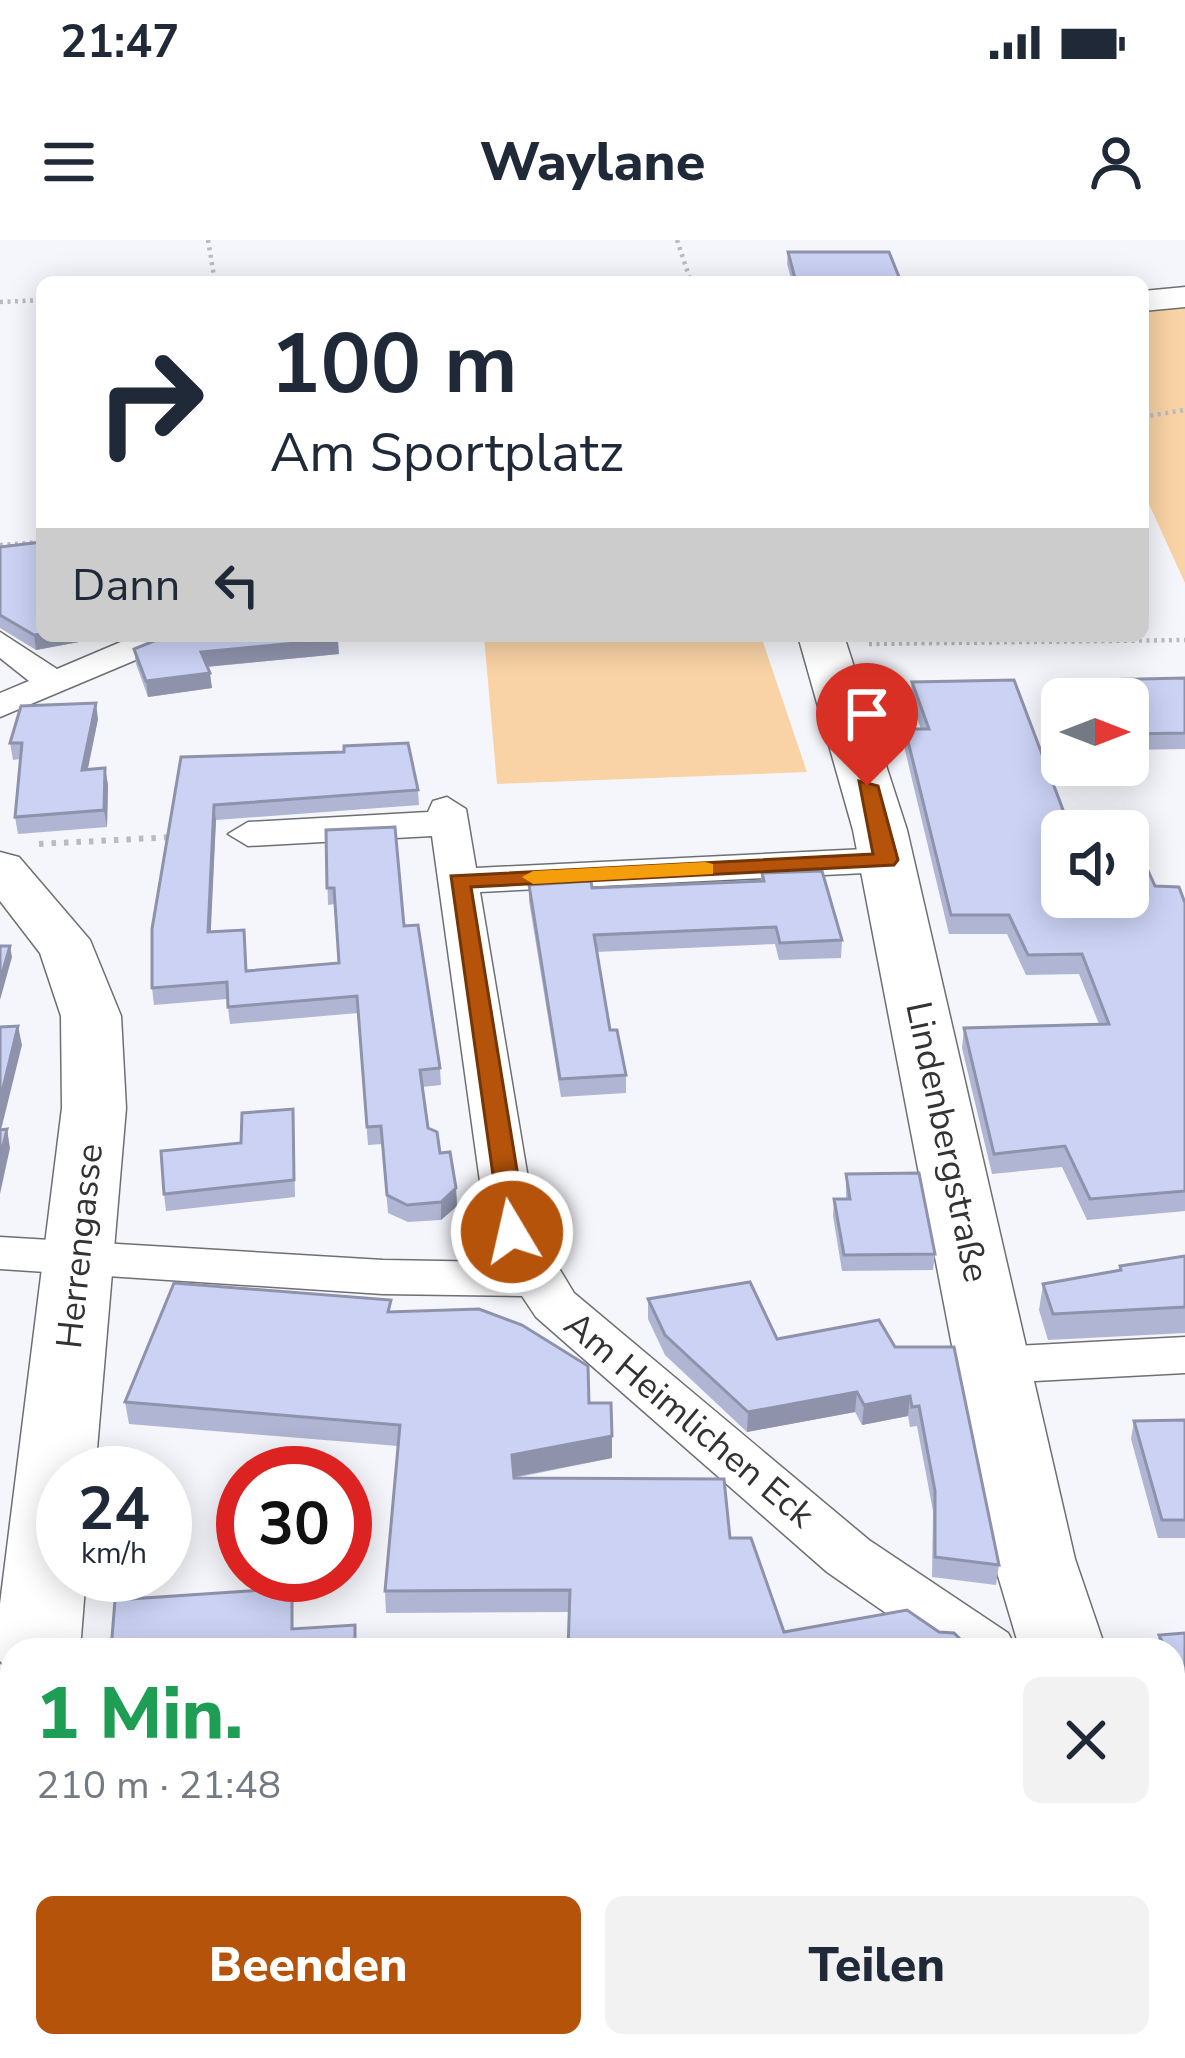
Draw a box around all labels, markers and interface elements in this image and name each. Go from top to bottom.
text: 21:47 [60,12,179,73]
text: Waylane [480,125,705,199]
icon: menu [36,129,102,195]
icon: person [1083,129,1149,195]
text: 100 m [270,307,518,422]
icon: right [72,324,228,480]
text: Am Sportplatz [270,416,624,490]
icon: left [204,552,270,618]
text: Dann [72,555,180,616]
pin [816,663,918,786]
north arrow [1041,678,1149,786]
map controls [1041,678,1149,918]
icon: arrive [834,681,900,747]
button: sound [1041,810,1149,918]
street label: Lindenbergstraße [893,997,1001,1287]
street label: Herrengasse [45,1141,115,1351]
position arrow [449,1169,575,1295]
street label: Am Heimlichen Eck [554,1301,825,1540]
speed limit sign: 30 [216,1446,372,1602]
text: 24 [78,1468,150,1550]
text: km/h [81,1533,147,1574]
text: 1 Min. [36,1665,243,1763]
button: close [1023,1677,1149,1803]
text: 210 m · 21:48 [36,1759,281,1812]
button: Beenden [36,1896,581,2034]
button: Teilen [605,1896,1149,2034]

